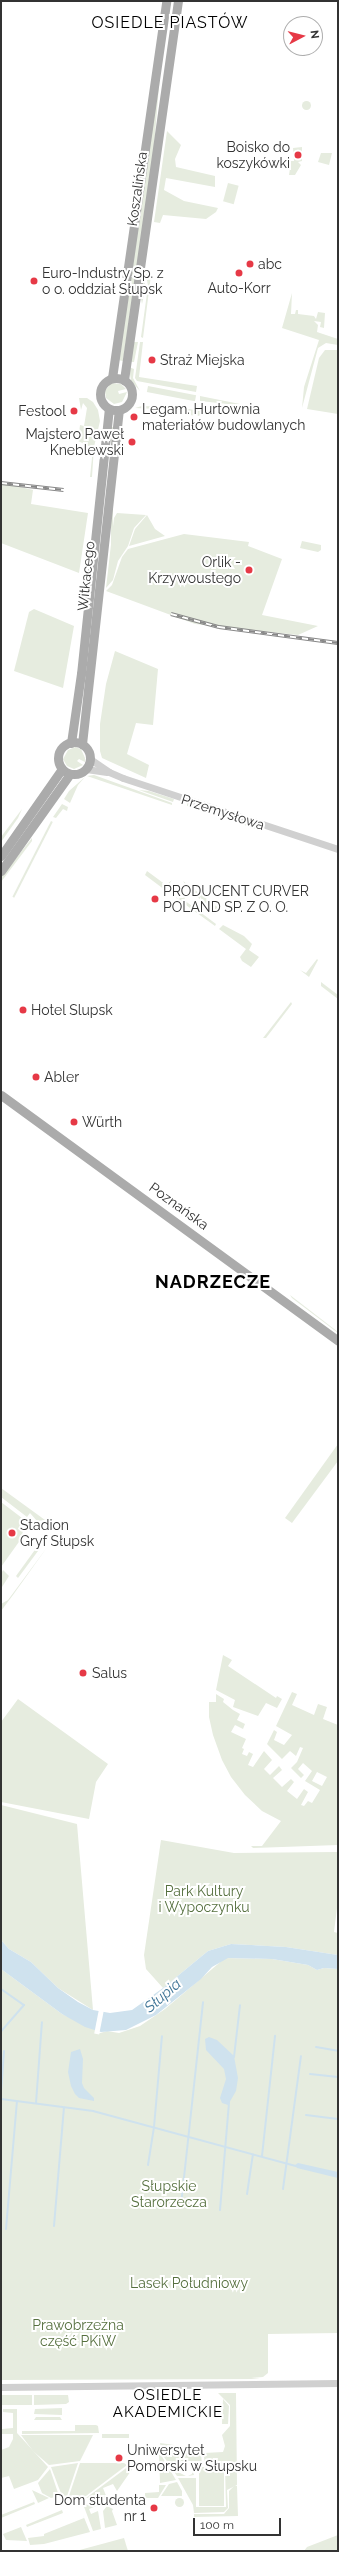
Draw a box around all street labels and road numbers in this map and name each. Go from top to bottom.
street label: Koszalińska [123,151,151,227]
street label: Witkacego [74,540,98,612]
street label: Przemysłowa [179,791,267,833]
street label: Poznańska [146,1179,212,1233]

